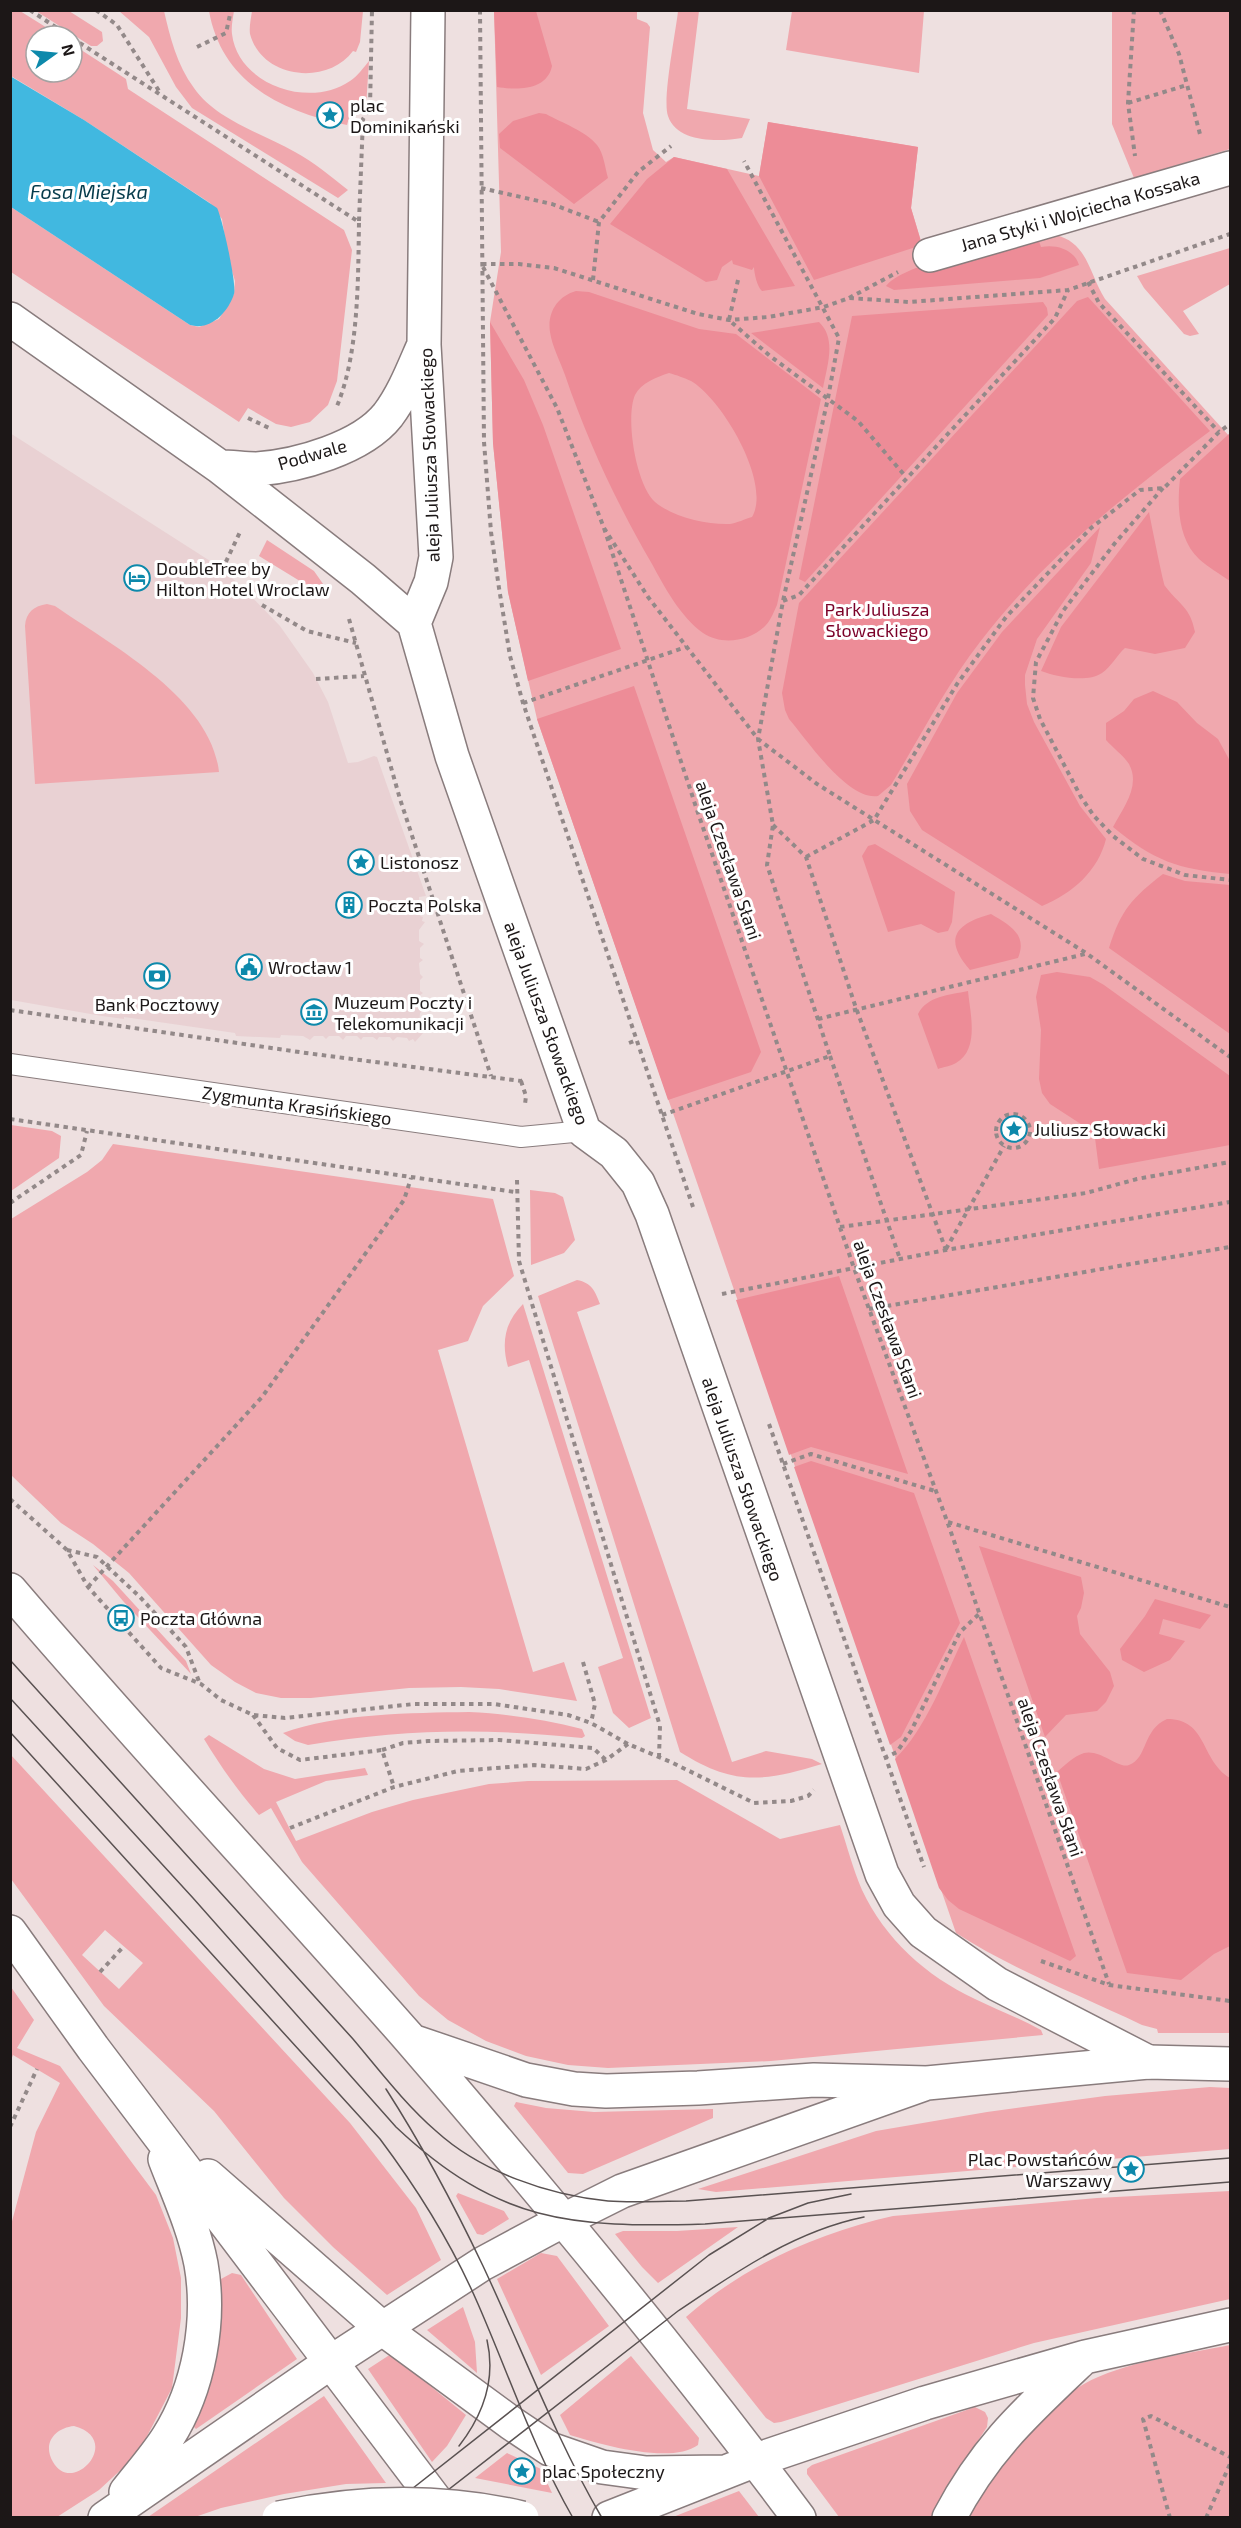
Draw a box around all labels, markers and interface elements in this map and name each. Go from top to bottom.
north arrow [24,24,84,84]
text: N [58,42,80,58]
place label: plac Dominikański [350,94,460,137]
place icon: plac Dominikański [315,100,345,130]
street label: Jana Styki i Wojciecha Kossaka [958,166,1202,256]
water label: Fosa Miejska [30,179,148,203]
street label: aleja Juliusza Słowackiego [414,347,444,563]
street label: Podwale [275,434,349,474]
place label: DoubleTree by Hilton Hotel Wroclaw [156,557,330,600]
hotel icon: DoubleTree by Hilton Hotel Wroclaw [122,563,152,593]
park label: Park Juliusza Słowackiego [825,598,929,641]
street label: aleja Czesława Słani [691,778,767,942]
place icon: Listonosz [346,847,376,877]
place label: Listonosz [380,851,459,873]
building icon: Poczta Polska [334,890,364,920]
place label: Poczta Polska [368,894,482,916]
street label: aleja Juliusza Słowackiego [500,918,594,1128]
public building icon: Wrocław 1 [234,952,264,982]
place label: Wrocław 1 [268,956,352,978]
bank icon: Bank Pocztowy [142,961,172,991]
place label: Muzeum Poczty i Telekomunikacji [334,991,472,1034]
place label: Bank Pocztowy [95,993,220,1015]
museum icon: Muzeum Poczty i Telekomunikacji [299,997,329,1027]
street label: Zygmunta Krasińskiego [201,1081,393,1129]
place icon: Juliusz Słowacki [999,1114,1029,1144]
place label: Juliusz Słowacki [1034,1118,1166,1140]
street label: aleja Czesława Słani [849,1237,927,1401]
street label: aleja Juliusza Słowackiego [698,1374,788,1584]
bus stop icon: Poczta Główna [106,1603,136,1633]
place label: Poczta Główna [140,1607,262,1629]
street label: aleja Czesława Słani [1013,1695,1089,1859]
place label: Plac Powstańców Warszawy [968,2148,1112,2191]
place icon: Plac Powstańców Warszawy [1116,2154,1146,2184]
place icon: plac Społeczny [507,2456,537,2486]
place label: plac Społeczny [542,2460,665,2482]

